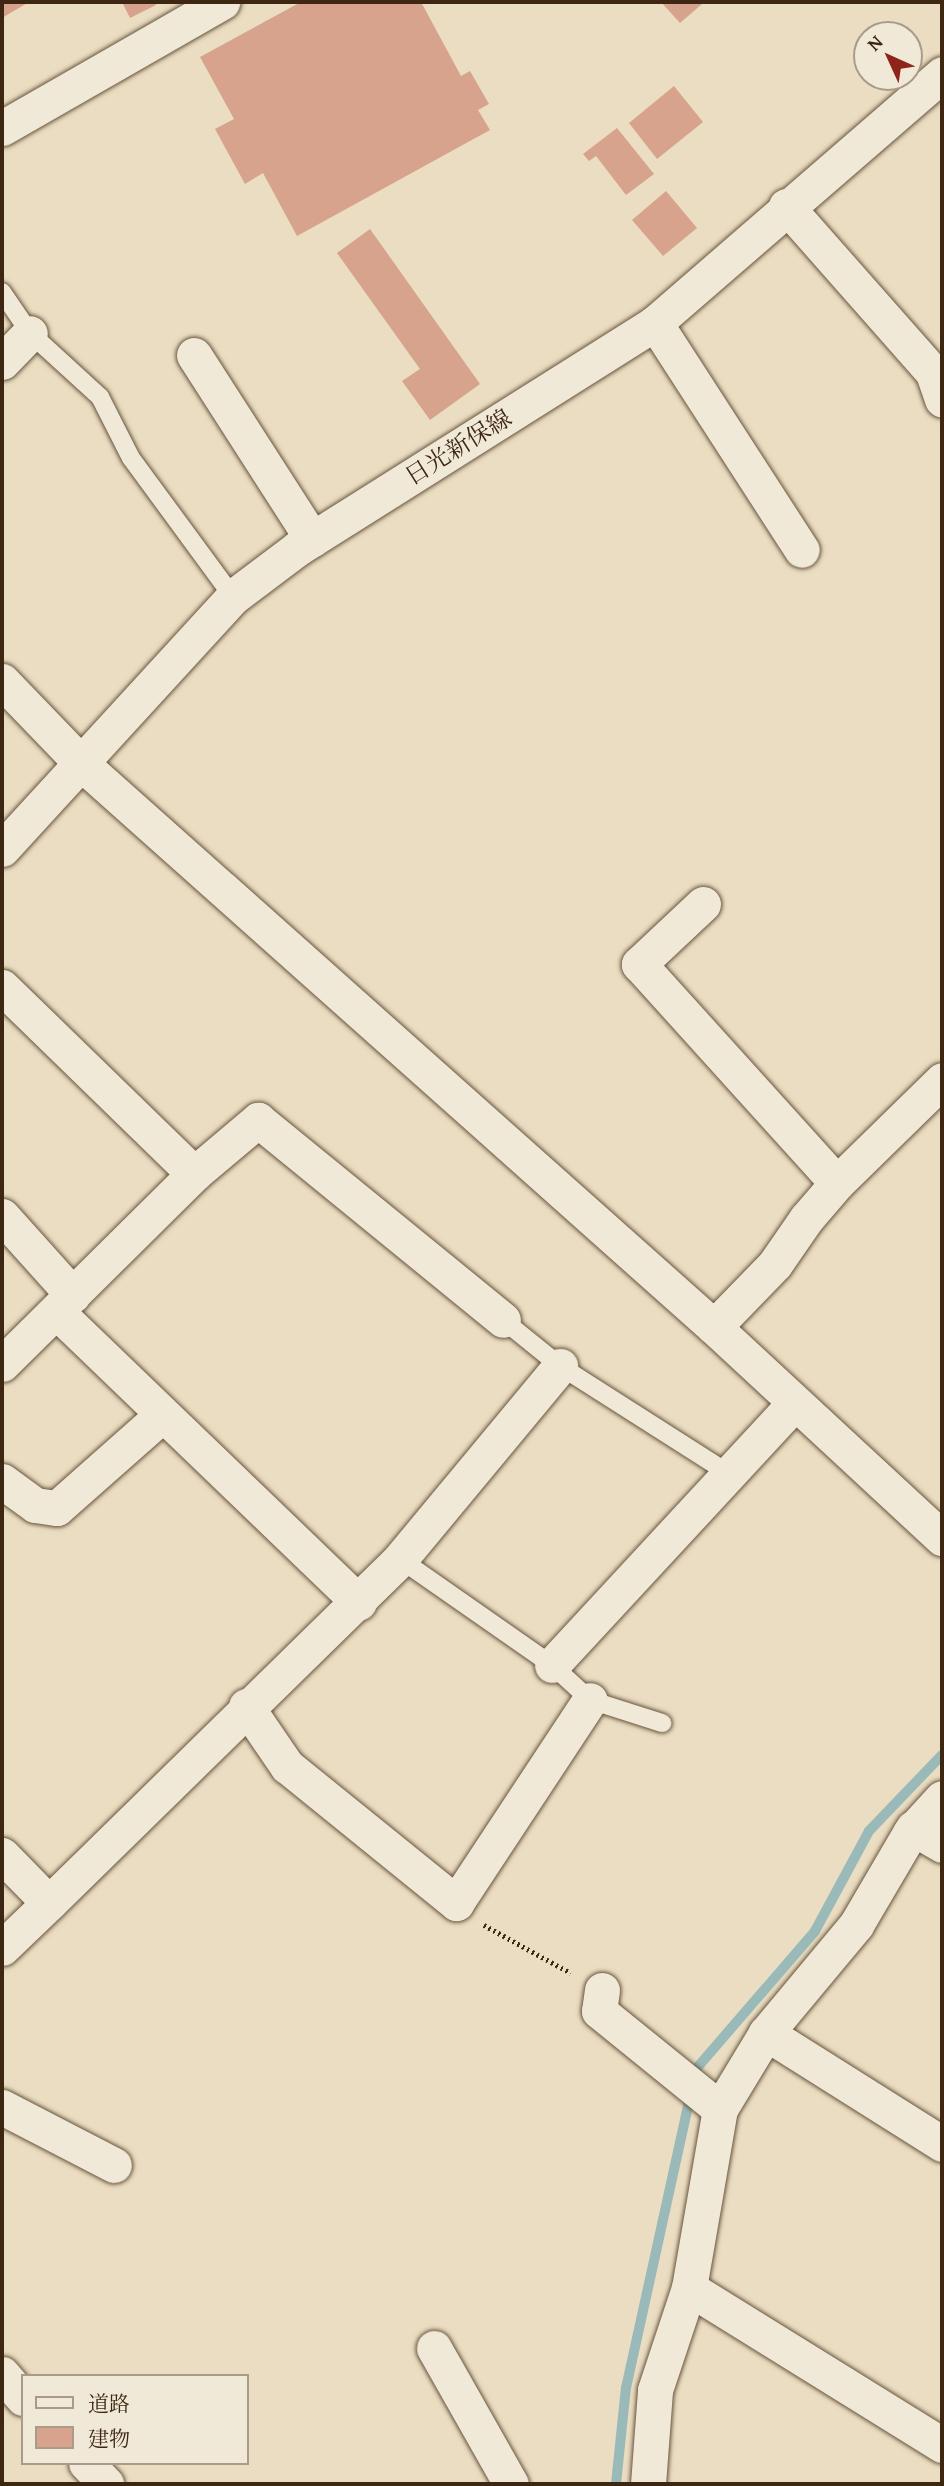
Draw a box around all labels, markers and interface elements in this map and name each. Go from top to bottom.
north arrow [853,21,923,91]
text: N [860,28,889,57]
street label: 日光新保線 [399,403,517,491]
legend [21,2374,248,2465]
text: 道路 [88,2388,130,2419]
text: 建物 [88,2423,130,2454]

